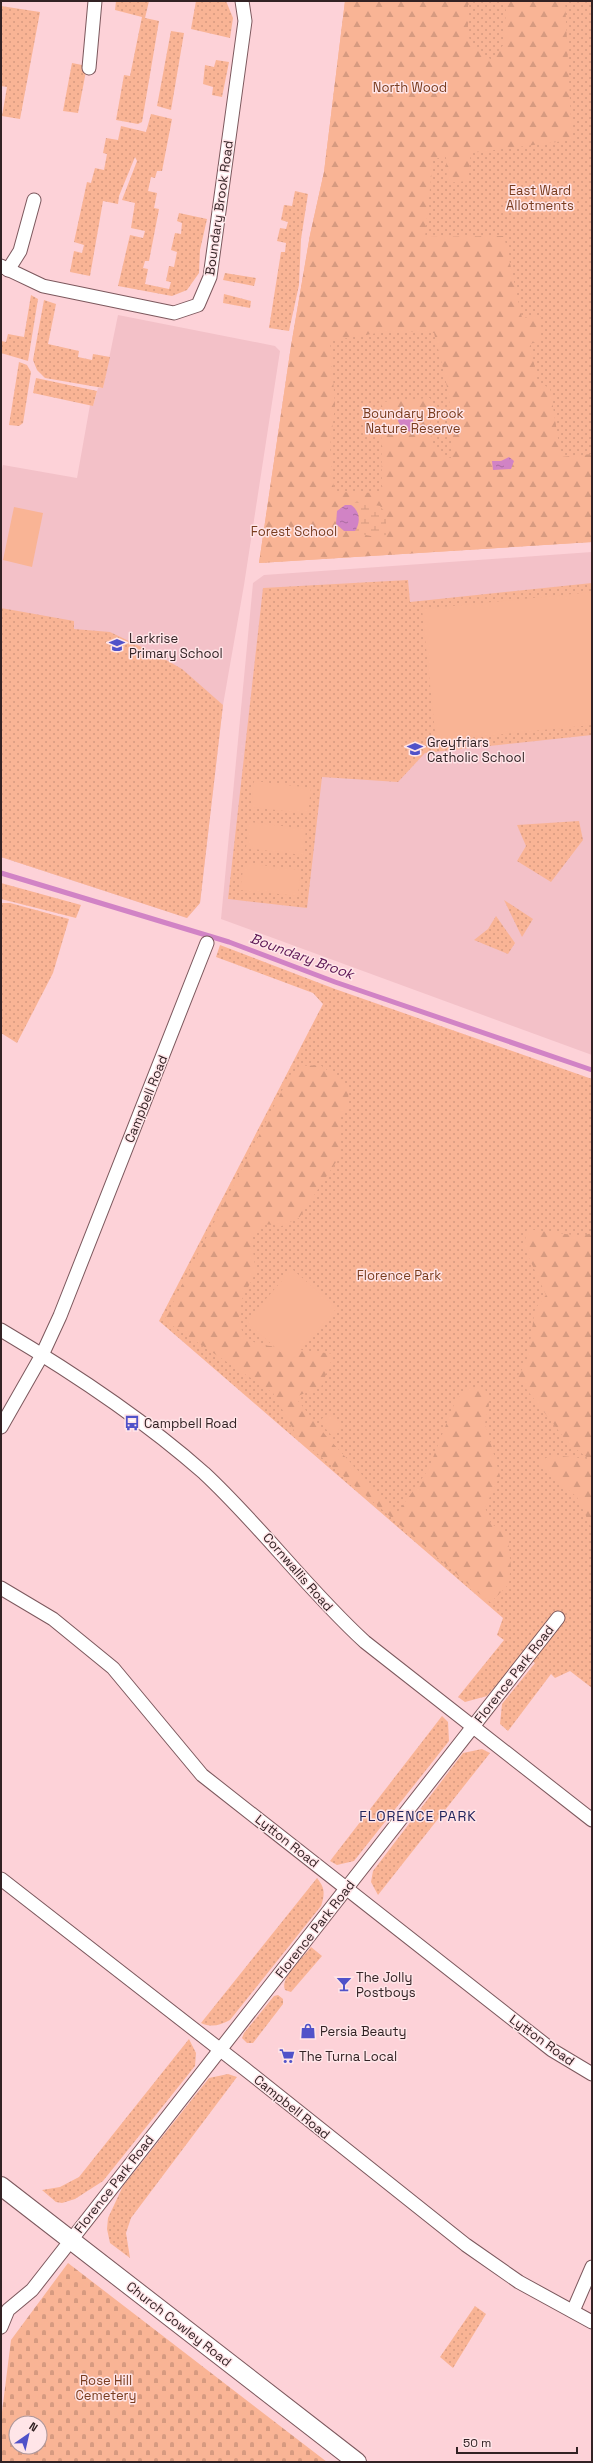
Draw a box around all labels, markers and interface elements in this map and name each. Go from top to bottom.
park label: North Wood [373,79,447,96]
street label: Boundary Brook Road [201,139,237,277]
park label: East Ward Allotments [506,182,574,214]
park label: Boundary Brook Nature Reserve [363,405,463,437]
park label: Forest School [251,523,337,540]
place label: Larkrise Primary School [129,630,223,662]
school or university icon: Larkrise Primary School [108,636,126,654]
place label: Greyfriars Catholic School [427,734,525,766]
school or university icon: Greyfriars Catholic School [406,740,424,758]
water label: Boundary Brook [248,929,358,984]
street label: Campbell Road [121,1053,171,1145]
park label: Florence Park [357,1267,441,1284]
bus stop icon: Campbell Road [123,1414,141,1432]
place label: Campbell Road [144,1415,237,1432]
street label: Cornwallis Road [259,1529,337,1615]
street label: Florence Park Road [470,1622,558,1726]
district label: FLORENCE PARK [359,1807,477,1825]
street label: Lytton Road [252,1811,322,1871]
street label: Florence Park Road [271,1877,359,1981]
place label: The Jolly Postboys [356,1969,416,2001]
bar icon: The Jolly Postboys [335,1975,353,1993]
street label: Lytton Road [506,2011,578,2069]
shop icon: Persia Beauty [299,2022,317,2040]
place label: Persia Beauty [320,2023,406,2040]
supermarket icon: The Turna Local [278,2047,296,2065]
place label: The Turna Local [299,2048,397,2065]
street label: Campbell Road [250,2071,334,2143]
street label: Florence Park Road [70,2132,158,2236]
street label: Church Cowley Road [123,2278,235,2370]
park label: Rose Hill Cemetery [76,2372,136,2404]
north arrow [8,2415,48,2455]
text: N [27,2419,41,2435]
scale bar [457,2429,577,2455]
text: 50 m [463,2435,491,2451]

